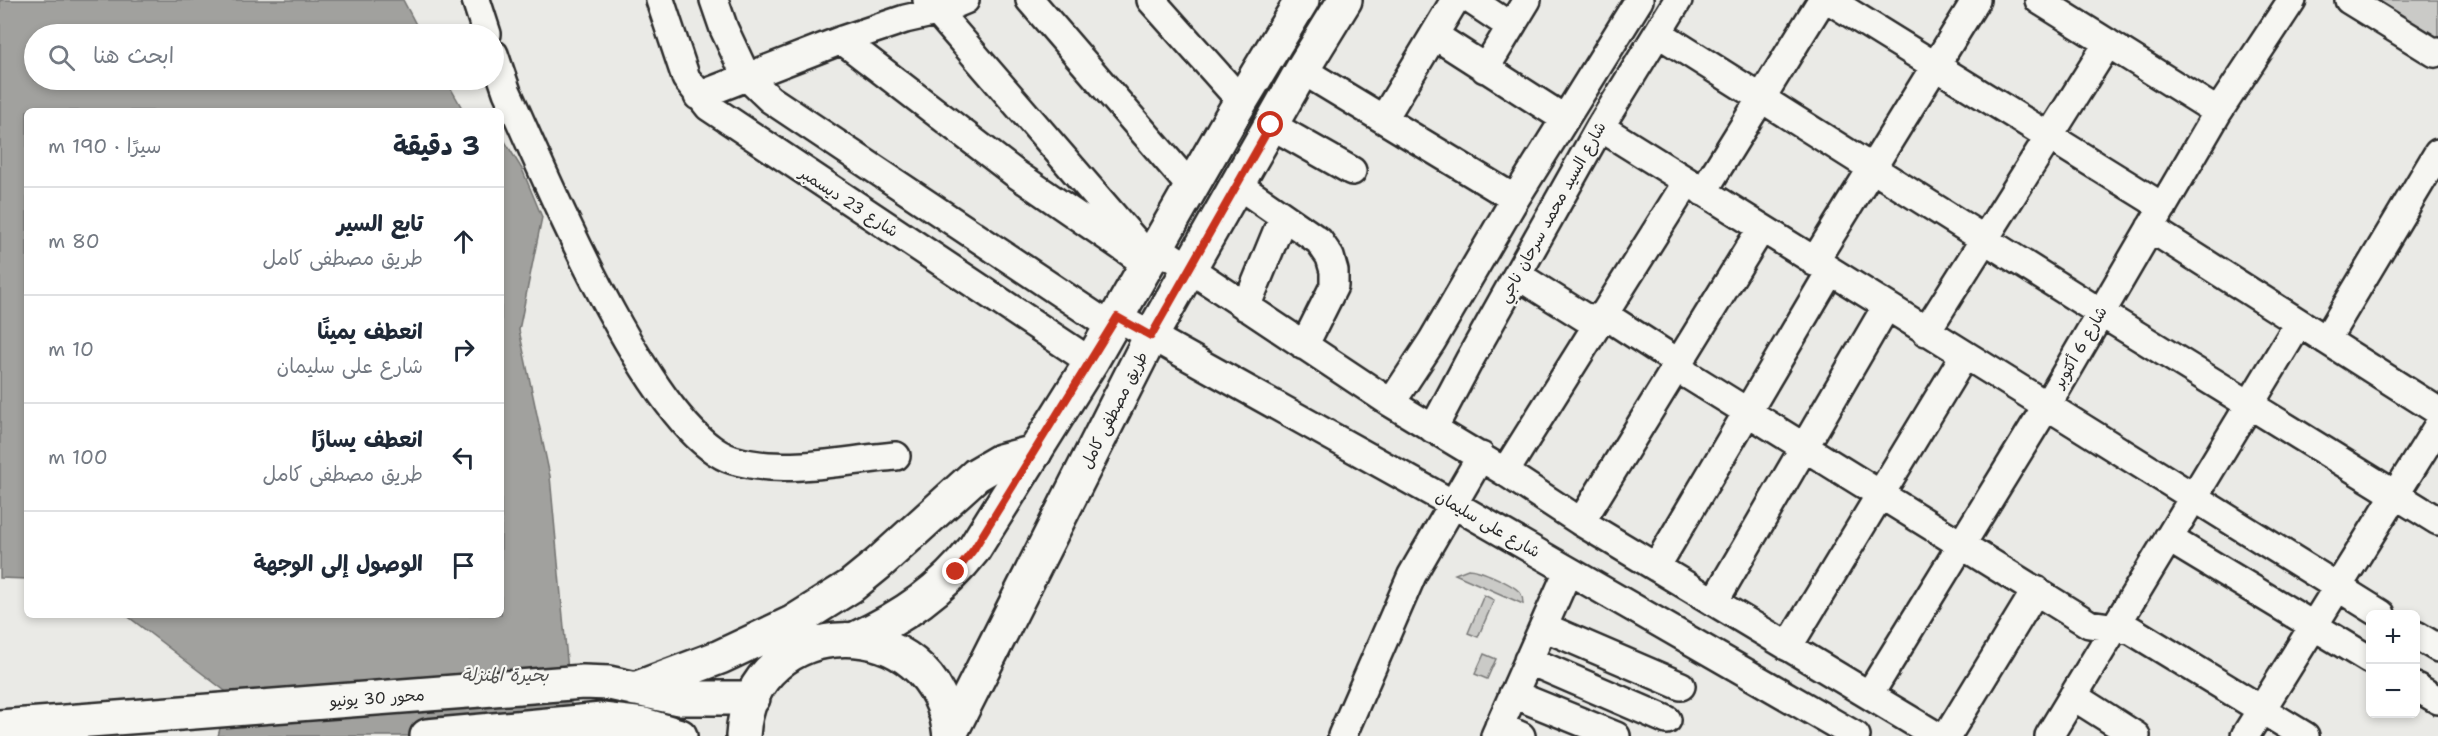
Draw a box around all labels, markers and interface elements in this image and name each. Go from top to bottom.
search box [24,24,504,90]
icon: search [45,41,78,74]
text: ابحث هنا [93,41,174,70]
route start [1257,111,1283,137]
street label: شارع السيد محمد سرحان ناجي [1493,118,1614,308]
text: 3 دقيقة [393,128,480,163]
text: سيرًا · 190 m [48,133,161,159]
street label: شارع 23 ديسمبر [794,161,902,243]
text: تابع السير [337,209,423,238]
icon: ahead [447,225,480,258]
text: 80 m [48,228,100,254]
text: طريق مصطفى كامل [262,245,423,271]
street label: شارع 6 أكتوبر [2047,302,2113,394]
text: انعطف يمينًا [317,317,423,346]
icon: right [447,333,480,366]
text: 10 m [48,336,94,362]
street label: طريق مصطفى كامل [1075,348,1153,472]
text: شارع على سليمان [277,353,423,379]
text: انعطف يسارًا [311,425,423,454]
icon: left [447,441,480,474]
text: 100 m [48,444,108,470]
text: طريق مصطفى كامل [262,461,423,487]
street label: شارع على سليمان [1432,486,1544,563]
text: الوصول إلى الوجهة [253,549,423,578]
icon: arrive [447,549,480,582]
route end [942,558,968,584]
map controls [2366,610,2420,718]
button: + [2366,610,2420,664]
water label: بحيرة المنزلة [461,663,549,687]
button: − [2366,664,2420,718]
street label: محور 30 يونيو [328,684,425,712]

